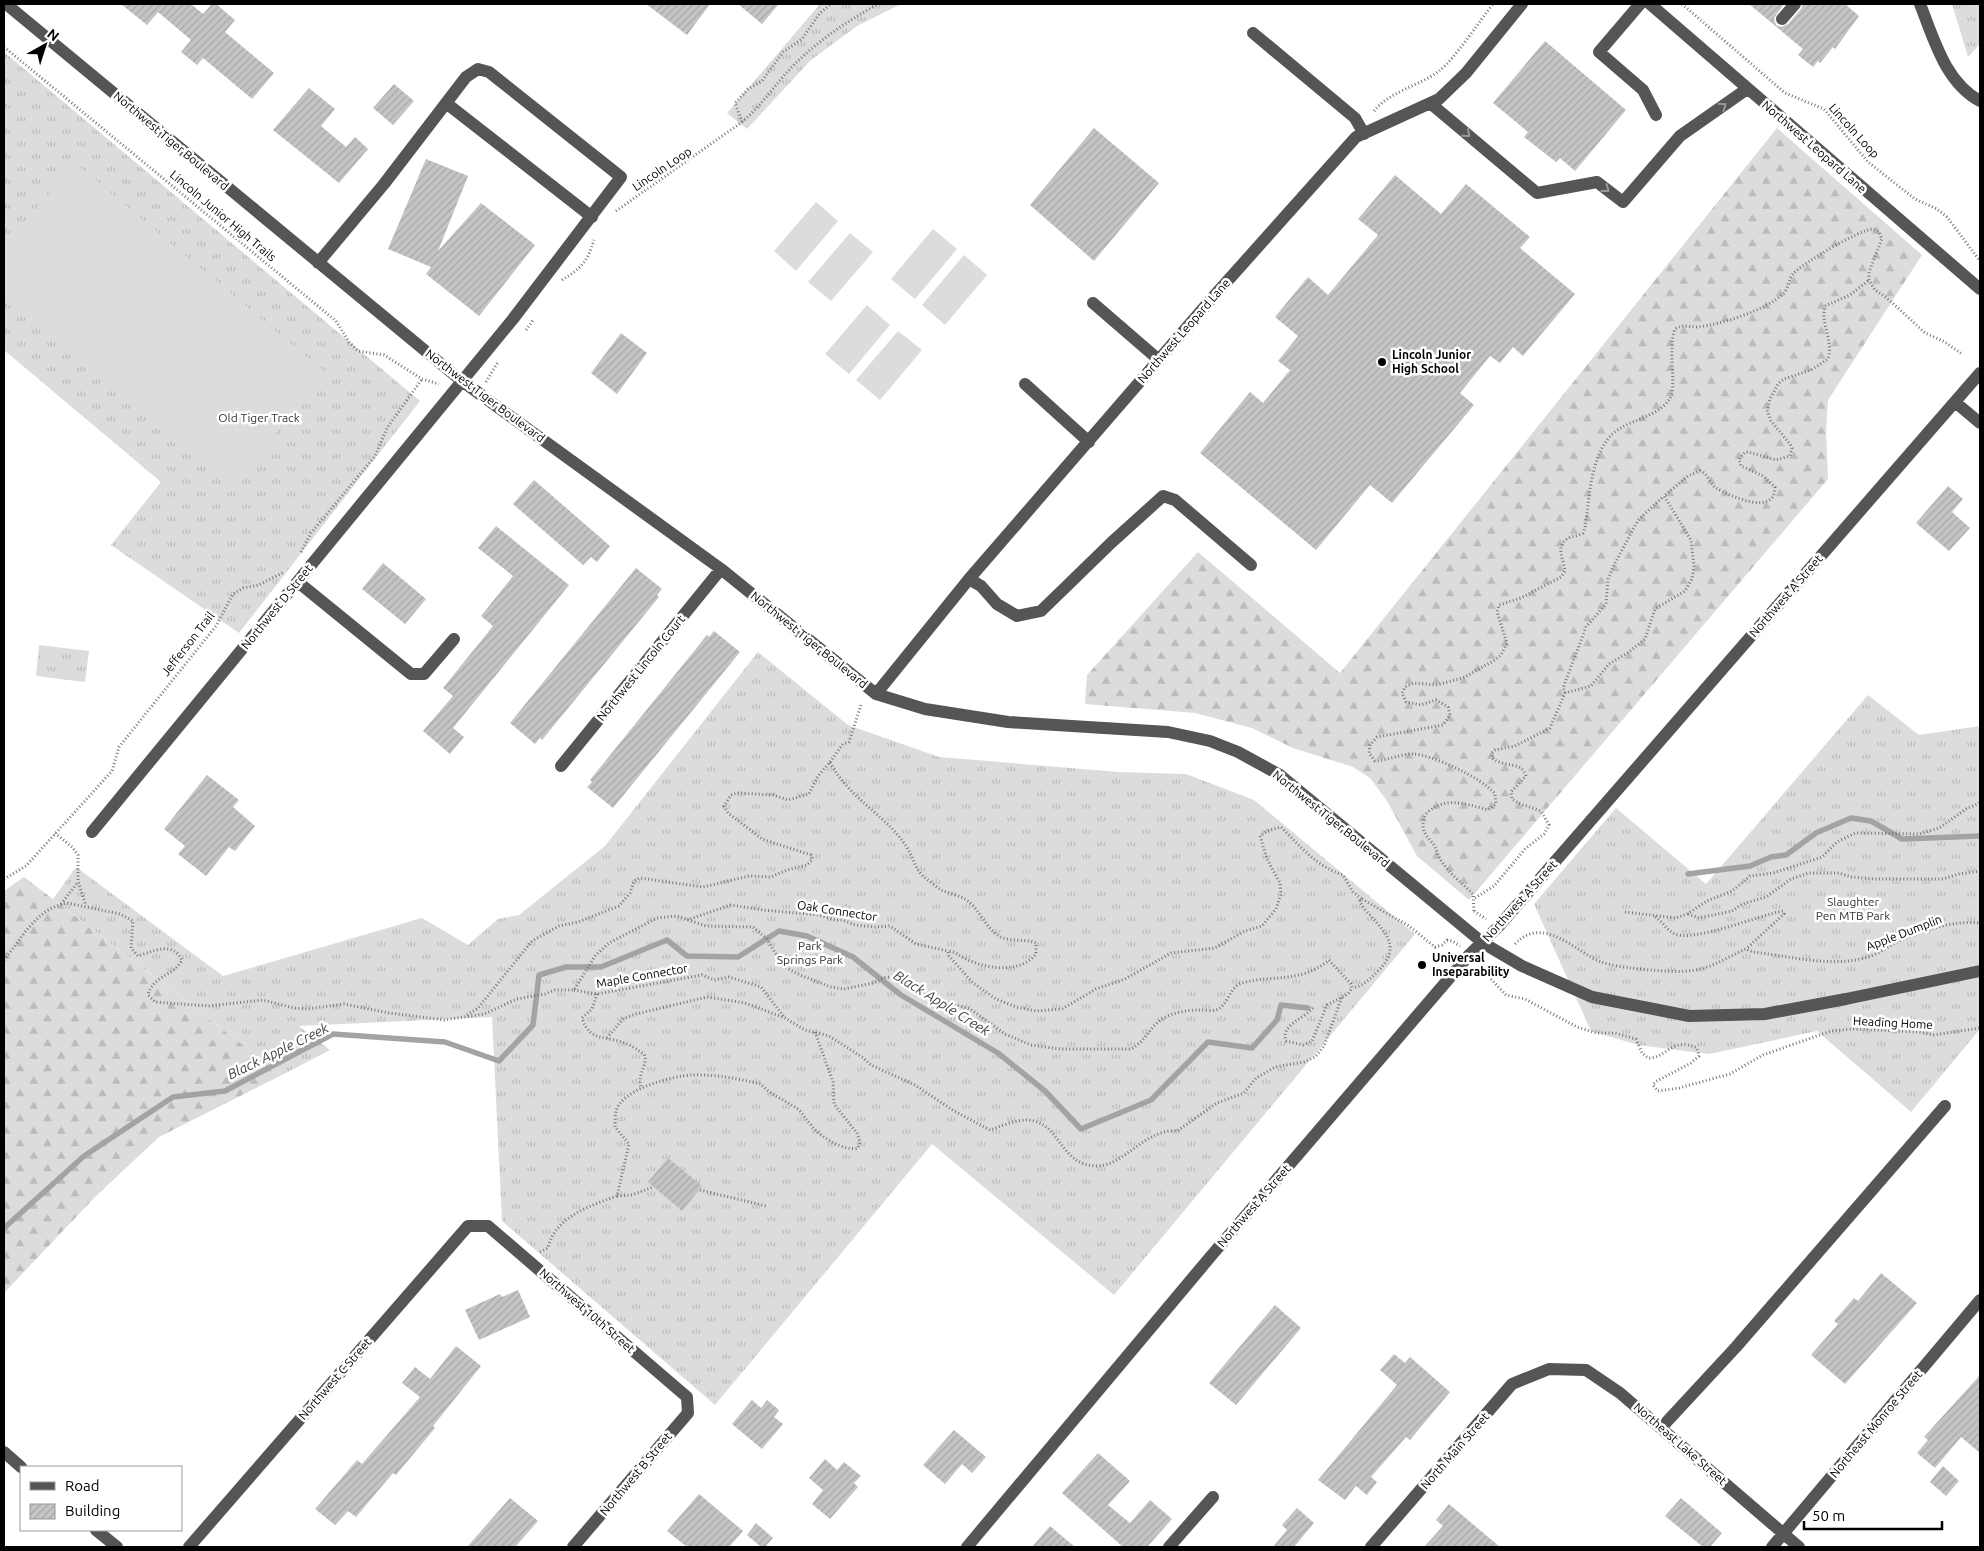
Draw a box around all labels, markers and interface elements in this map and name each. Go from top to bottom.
north arrow [20,20,70,70]
text: N [44,25,62,44]
street label: Northwest Tiger Boulevard [111,89,231,192]
street label: Northwest Leopard Lane [1760,98,1869,195]
street label: Lincoln Loop [1827,101,1882,160]
one-way arrow [1717,103,1727,112]
one-way arrow [1462,129,1471,138]
street label: Lincoln Loop [630,144,694,193]
street label: Lincoln Junior High Trails [168,168,279,264]
one-way arrow [1600,183,1609,192]
street label: Northwest Leopard Lane [1135,276,1232,385]
street label: Northwest Tiger Boulevard [423,347,547,445]
place label: Lincoln Junior High School [1392,348,1471,375]
marker: Lincoln Junior High School [1376,356,1388,368]
park label: Old Tiger Track [218,411,300,424]
street label: Northwest A Street [1746,552,1825,639]
street label: Northwest D Street [239,562,315,652]
street label: Northwest Tiger Boulevard [749,589,870,691]
street label: Jefferson Trail [159,609,217,678]
street label: Northwest Lincoln Court [594,612,687,723]
street label: Northwest Tiger Boulevard [1271,768,1392,870]
street label: Northwest A Street [1480,857,1560,944]
park label: Slaughter Pen MTB Park [1816,895,1890,922]
street label: Oak Connector [796,898,878,923]
street label: Apple Dumplin [1864,912,1943,953]
park label: Park Springs Park [777,939,843,966]
place label: Universal Inseparability [1432,951,1510,978]
marker: Universal Inseparability [1416,959,1428,971]
street label: Maple Connector [595,961,689,990]
water label: Black Apple Creek [891,967,994,1039]
street label: Heading Home [1853,1014,1933,1031]
water label: Black Apple Creek [225,1019,332,1082]
street label: Northwest A Street [1214,1162,1293,1249]
street label: Northwest 10th Street [537,1266,638,1356]
street label: Northwest C Street [296,1335,374,1422]
street label: Northeast Monroe Street [1827,1367,1924,1480]
street label: Northeast Lake Street [1631,1400,1729,1487]
street label: North Main Street [1418,1410,1492,1492]
street label: Northwest B Street [597,1429,674,1518]
legend [20,1466,182,1531]
text: Road [65,1477,100,1494]
scale bar [1804,1498,1942,1530]
text: Building [65,1502,120,1519]
text: 50 m [1812,1507,1845,1524]

